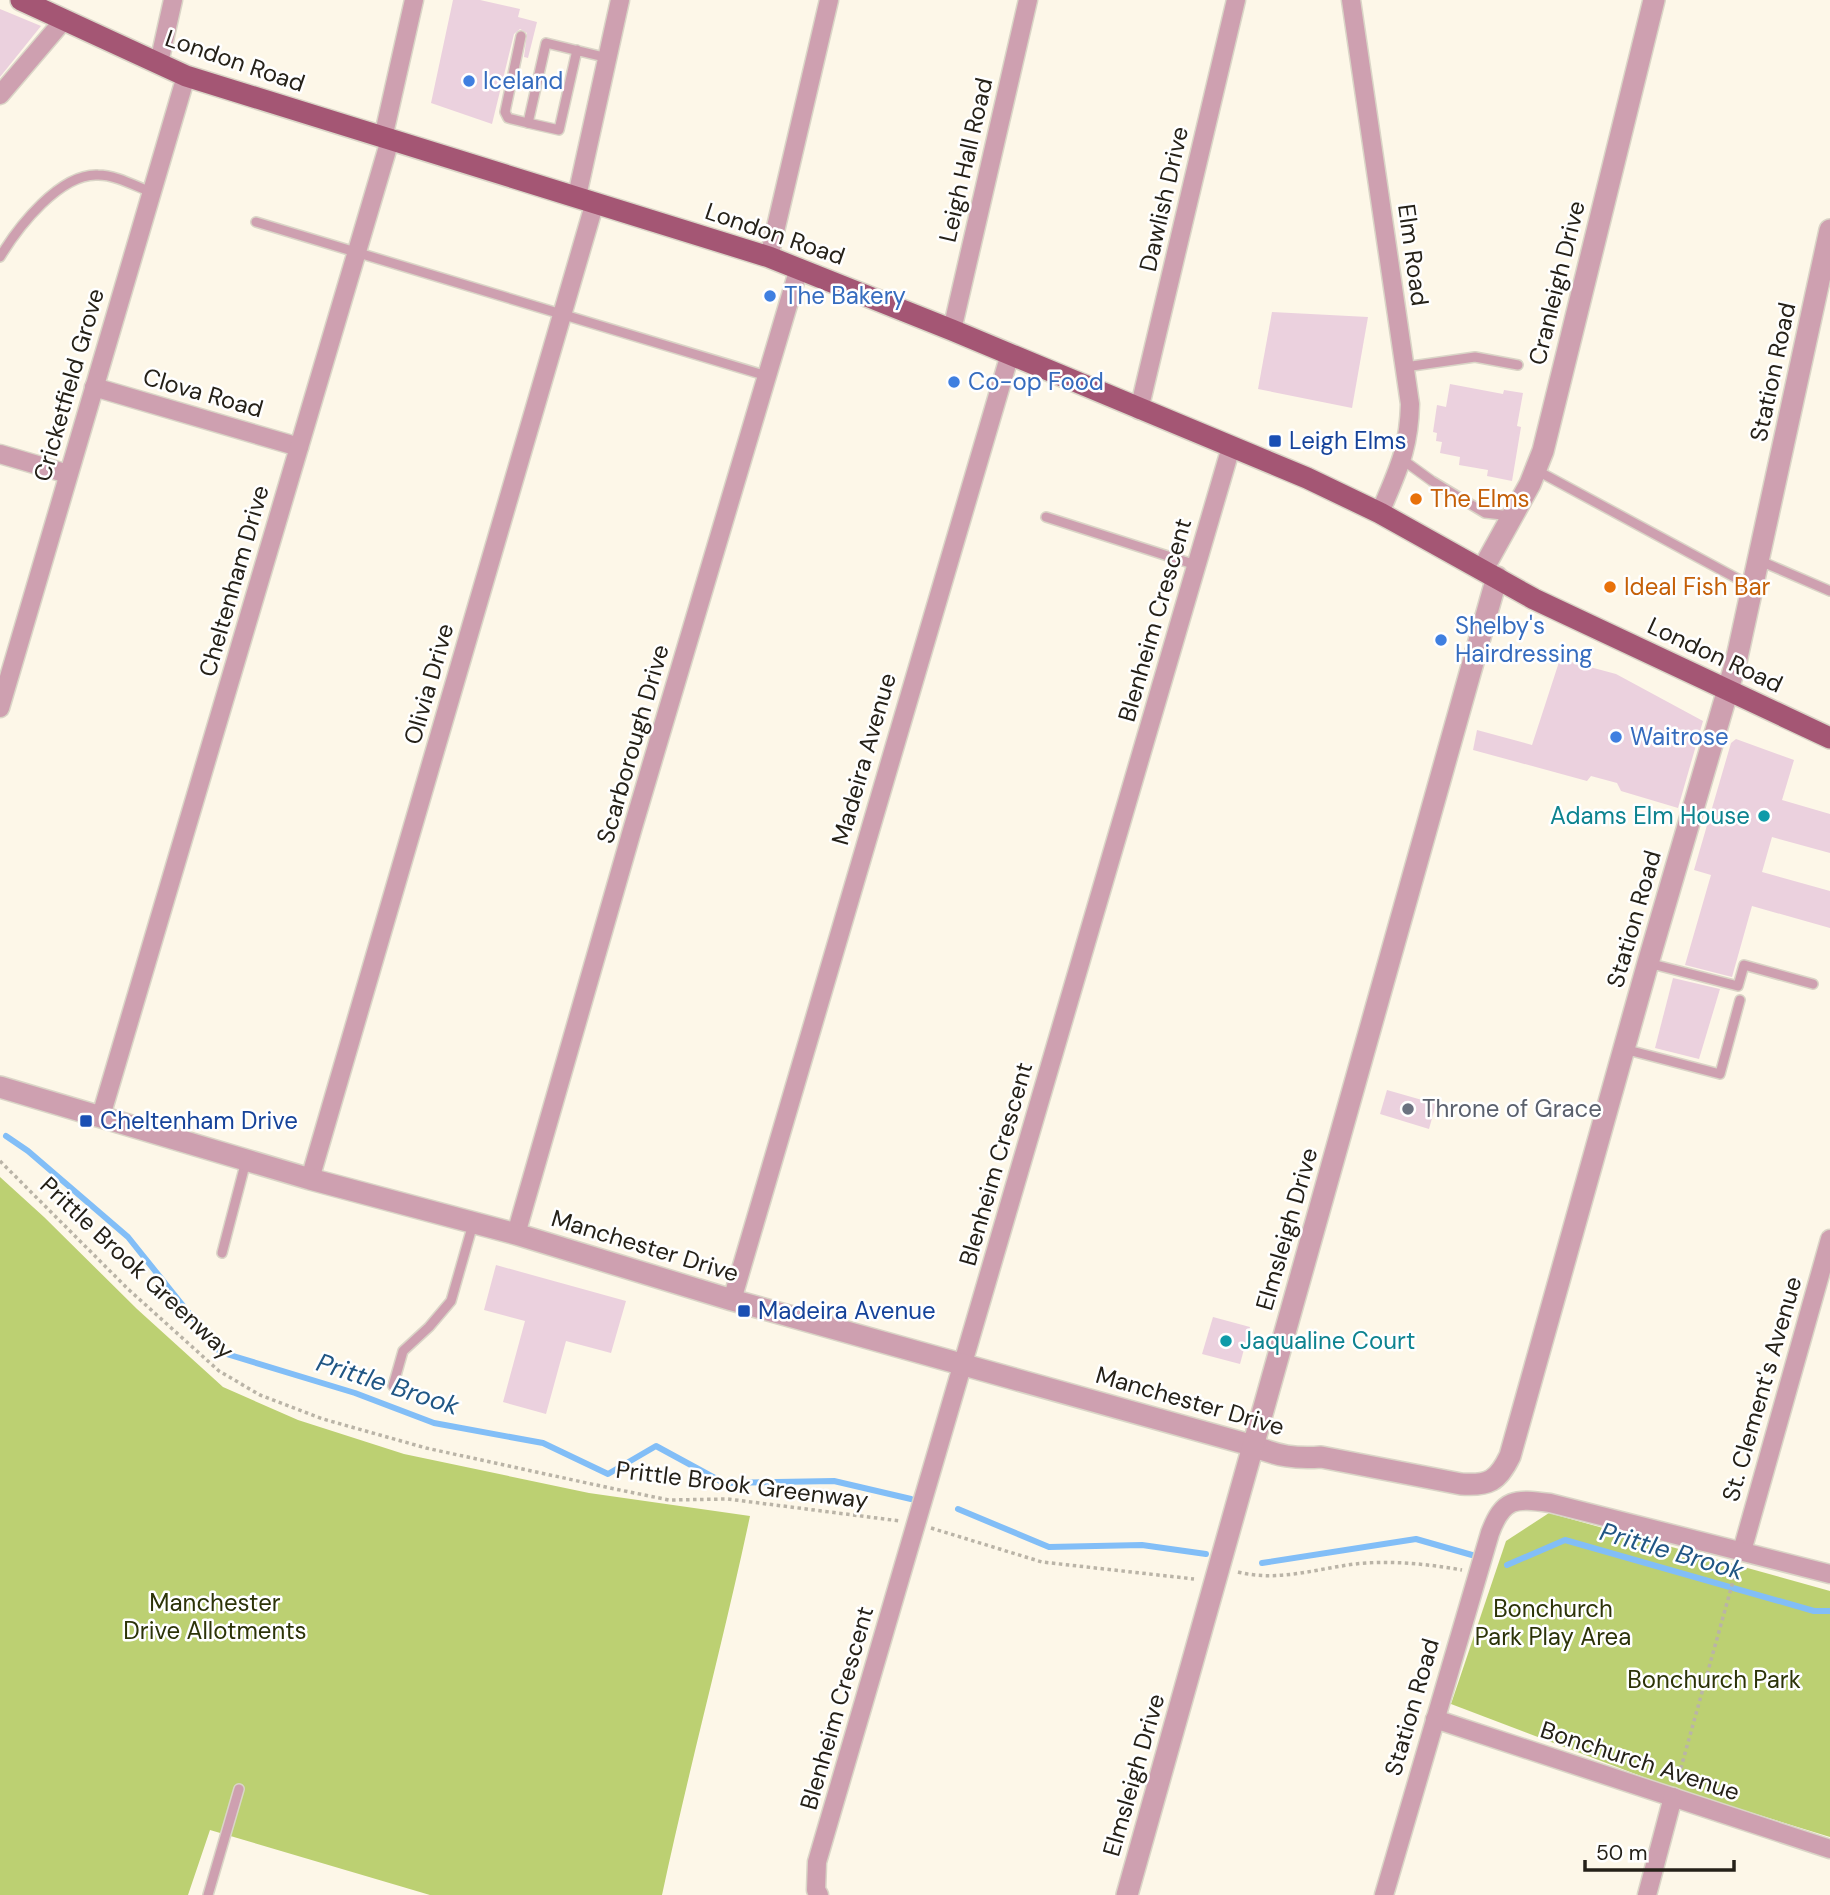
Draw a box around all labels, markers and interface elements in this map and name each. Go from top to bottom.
street label: London Road [161,22,309,99]
place label: Iceland [483,65,563,96]
marker: Iceland [461,73,477,89]
street label: Leigh Hall Road [932,75,999,245]
street label: Dawlish Drive [1132,123,1195,274]
street label: London Road [701,195,849,272]
street label: Cranleigh Drive [1521,198,1592,368]
street label: Elm Road [1391,202,1436,308]
place label: The Bakery [784,280,906,311]
street label: Cricketfield Grove [26,285,111,485]
marker: The Bakery [762,288,778,304]
street label: Station Road [1743,299,1802,444]
street label: Clova Road [139,361,267,424]
place label: Co-op Food [968,366,1104,397]
marker: Co-op Food [946,374,962,390]
place label: Leigh Elms [1289,425,1406,456]
marker: Leigh Elms [1267,433,1283,449]
street label: Cheltenham Drive [191,481,276,680]
place label: The Elms [1430,483,1530,514]
marker: The Elms [1408,491,1424,507]
street label: Blenheim Crescent [1111,515,1198,725]
place label: Ideal Fish Bar [1624,571,1770,602]
marker: Ideal Fish Bar [1602,579,1618,595]
place label: Shelby's Hairdressing [1455,610,1593,669]
street label: London Road [1643,610,1788,699]
street label: Olivia Drive [396,620,461,748]
marker: Shelby's Hairdressing [1433,632,1449,648]
street label: Scarborough Drive [589,641,676,847]
street label: Madeira Avenue [824,669,903,848]
place label: Waitrose [1630,721,1729,752]
marker: Waitrose [1608,729,1624,745]
place label: Adams Elm House [1550,800,1750,831]
marker: Adams Elm House [1756,808,1772,824]
street label: Station Road [1599,847,1668,991]
street label: Blenheim Crescent [952,1059,1039,1269]
place label: Throne of Grace [1422,1093,1602,1124]
marker: Throne of Grace [1400,1101,1416,1117]
place label: Cheltenham Drive [100,1105,298,1136]
marker: Cheltenham Drive [78,1113,94,1129]
street label: Elmsleigh Drive [1249,1144,1325,1314]
street label: Prittle Brook Greenway [34,1170,241,1366]
street label: Manchester Drive [548,1202,743,1289]
street label: St. Clement's Avenue [1715,1273,1808,1505]
place label: Madeira Avenue [758,1295,936,1326]
marker: Madeira Avenue [736,1303,752,1319]
place label: Jaqualine Court [1240,1325,1415,1356]
marker: Jaqualine Court [1218,1333,1234,1349]
water label: Prittle Brook [312,1345,464,1423]
street label: Manchester Drive [1092,1359,1288,1442]
street label: Prittle Brook Greenway [614,1454,870,1515]
water label: Prittle Brook [1596,1514,1749,1588]
park label: Manchester Drive Allotments [123,1587,307,1646]
park label: Bonchurch Park Play Area [1475,1593,1631,1652]
street label: Blenheim Crescent [793,1603,880,1813]
street label: Station Road [1377,1635,1446,1779]
park label: Bonchurch Park [1627,1664,1801,1695]
street label: Elmsleigh Drive [1096,1690,1172,1860]
street label: Bonchurch Avenue [1537,1714,1744,1807]
scale bar [1585,1828,1734,1872]
text: 50 m [1596,1839,1647,1867]

